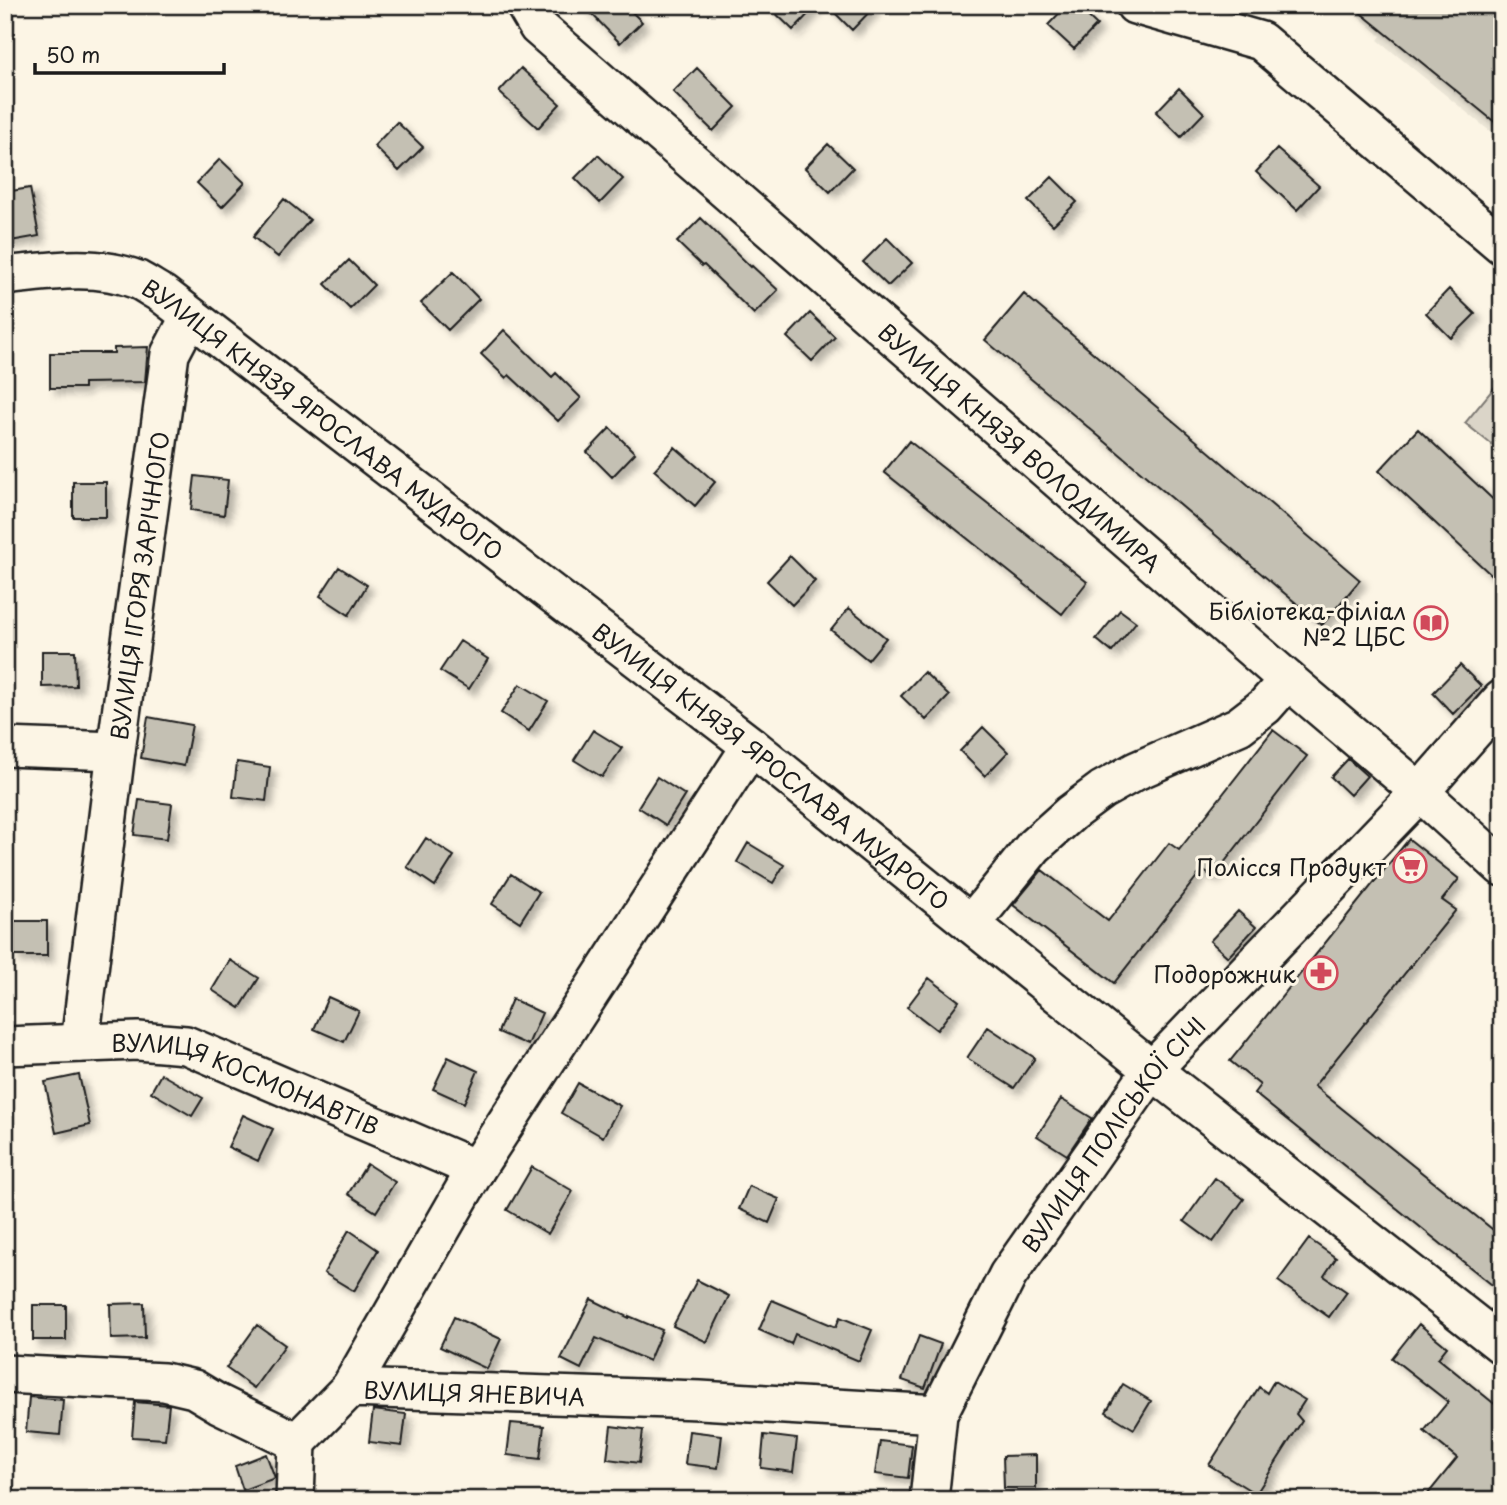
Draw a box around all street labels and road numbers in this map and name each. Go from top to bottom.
street label: ВУЛИЦЯ КНЯЗЯ ЯРОСЛАВА МУДРОГО [136,269,511,568]
street label: ВУЛИЦЯ КНЯЗЯ ВОЛОДИМИРА [871,314,1169,580]
street label: ВУЛИЦЯ ІГОРЯ ЗАРІЧНОГО [100,429,177,742]
street label: ВУЛИЦЯ КНЯЗЯ ЯРОСЛАВА МУДРОГО [586,613,958,918]
street label: ВУЛИЦЯ ПОЛІСЬКОЇ СІЧІ [1012,1008,1213,1259]
street label: ВУЛИЦЯ КОСМОНАВТІВ [110,1023,385,1143]
street label: ВУЛИЦЯ ЯНЕВИЧА [363,1371,586,1414]

